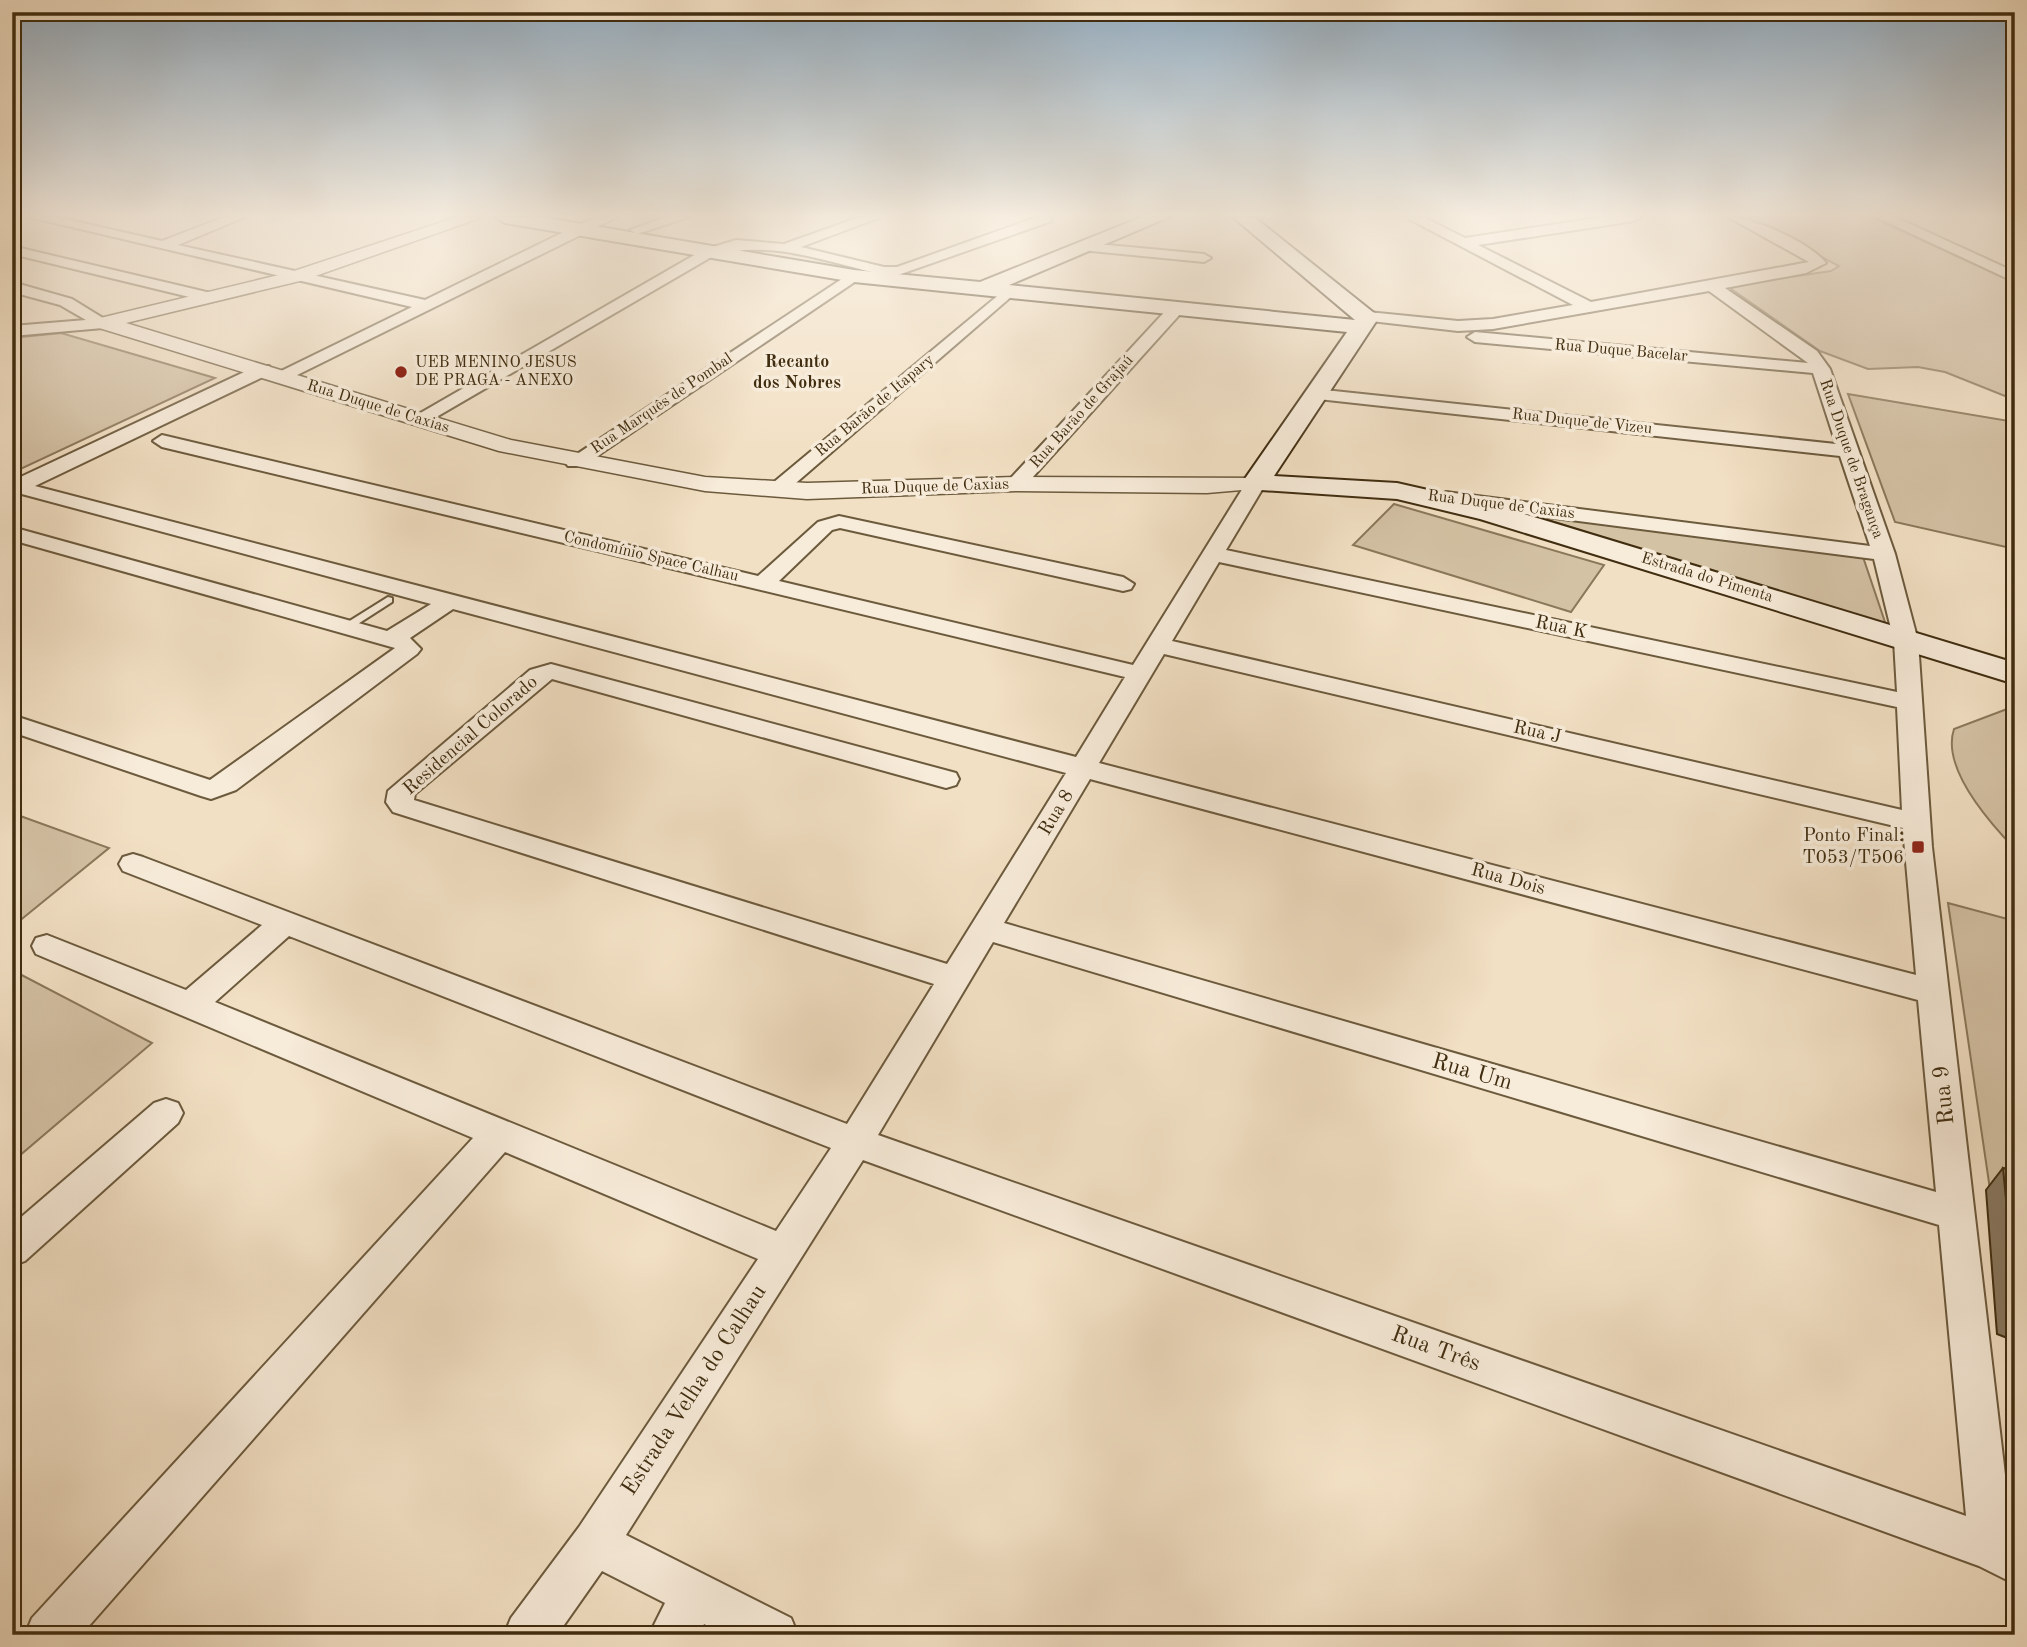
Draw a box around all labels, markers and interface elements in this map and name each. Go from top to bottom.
street label: Rua Duque Bacelar [1554,337,1689,365]
street label: Rua Marquês de Pombal [588,351,736,457]
street label: Rua Barão de Itapary [813,352,938,460]
street label: Rua Barão de Grajaú [1027,352,1137,472]
district label: Recanto dos Nobres [753,353,841,392]
place label: UEB MENINO JESUS DE PRAGA - ANEXO [415,355,577,389]
marker: UEB MENINO JESUS DE PRAGA - ANEXO [393,364,409,380]
street label: Rua Duque de Bragança [1816,377,1886,541]
street label: Rua Duque de Caxias [305,378,451,436]
street label: Rua Duque de Vizeu [1511,407,1653,437]
street label: Rua Duque de Caxias [861,476,1009,498]
street label: Rua Duque de Caxias [1427,488,1576,522]
street label: Condomínio Space Calhau [562,529,740,585]
street label: Estrada do Pimenta [1639,550,1775,606]
street label: Rua K [1533,613,1589,643]
street label: Residencial Colorado [400,673,542,799]
street label: Rua J [1511,718,1563,748]
street label: Rua 8 [1036,787,1078,839]
place label: Ponto Final: T053/T506 [1802,827,1904,868]
marker: Ponto Final: T053/T506 [1910,839,1926,855]
street label: Rua Dois [1469,861,1547,899]
street label: Rua Um [1429,1050,1515,1094]
street label: Rua 9 [1929,1064,1959,1126]
street label: Estrada Velha do Calhau [617,1281,771,1499]
street label: Rua Três [1388,1322,1484,1376]

